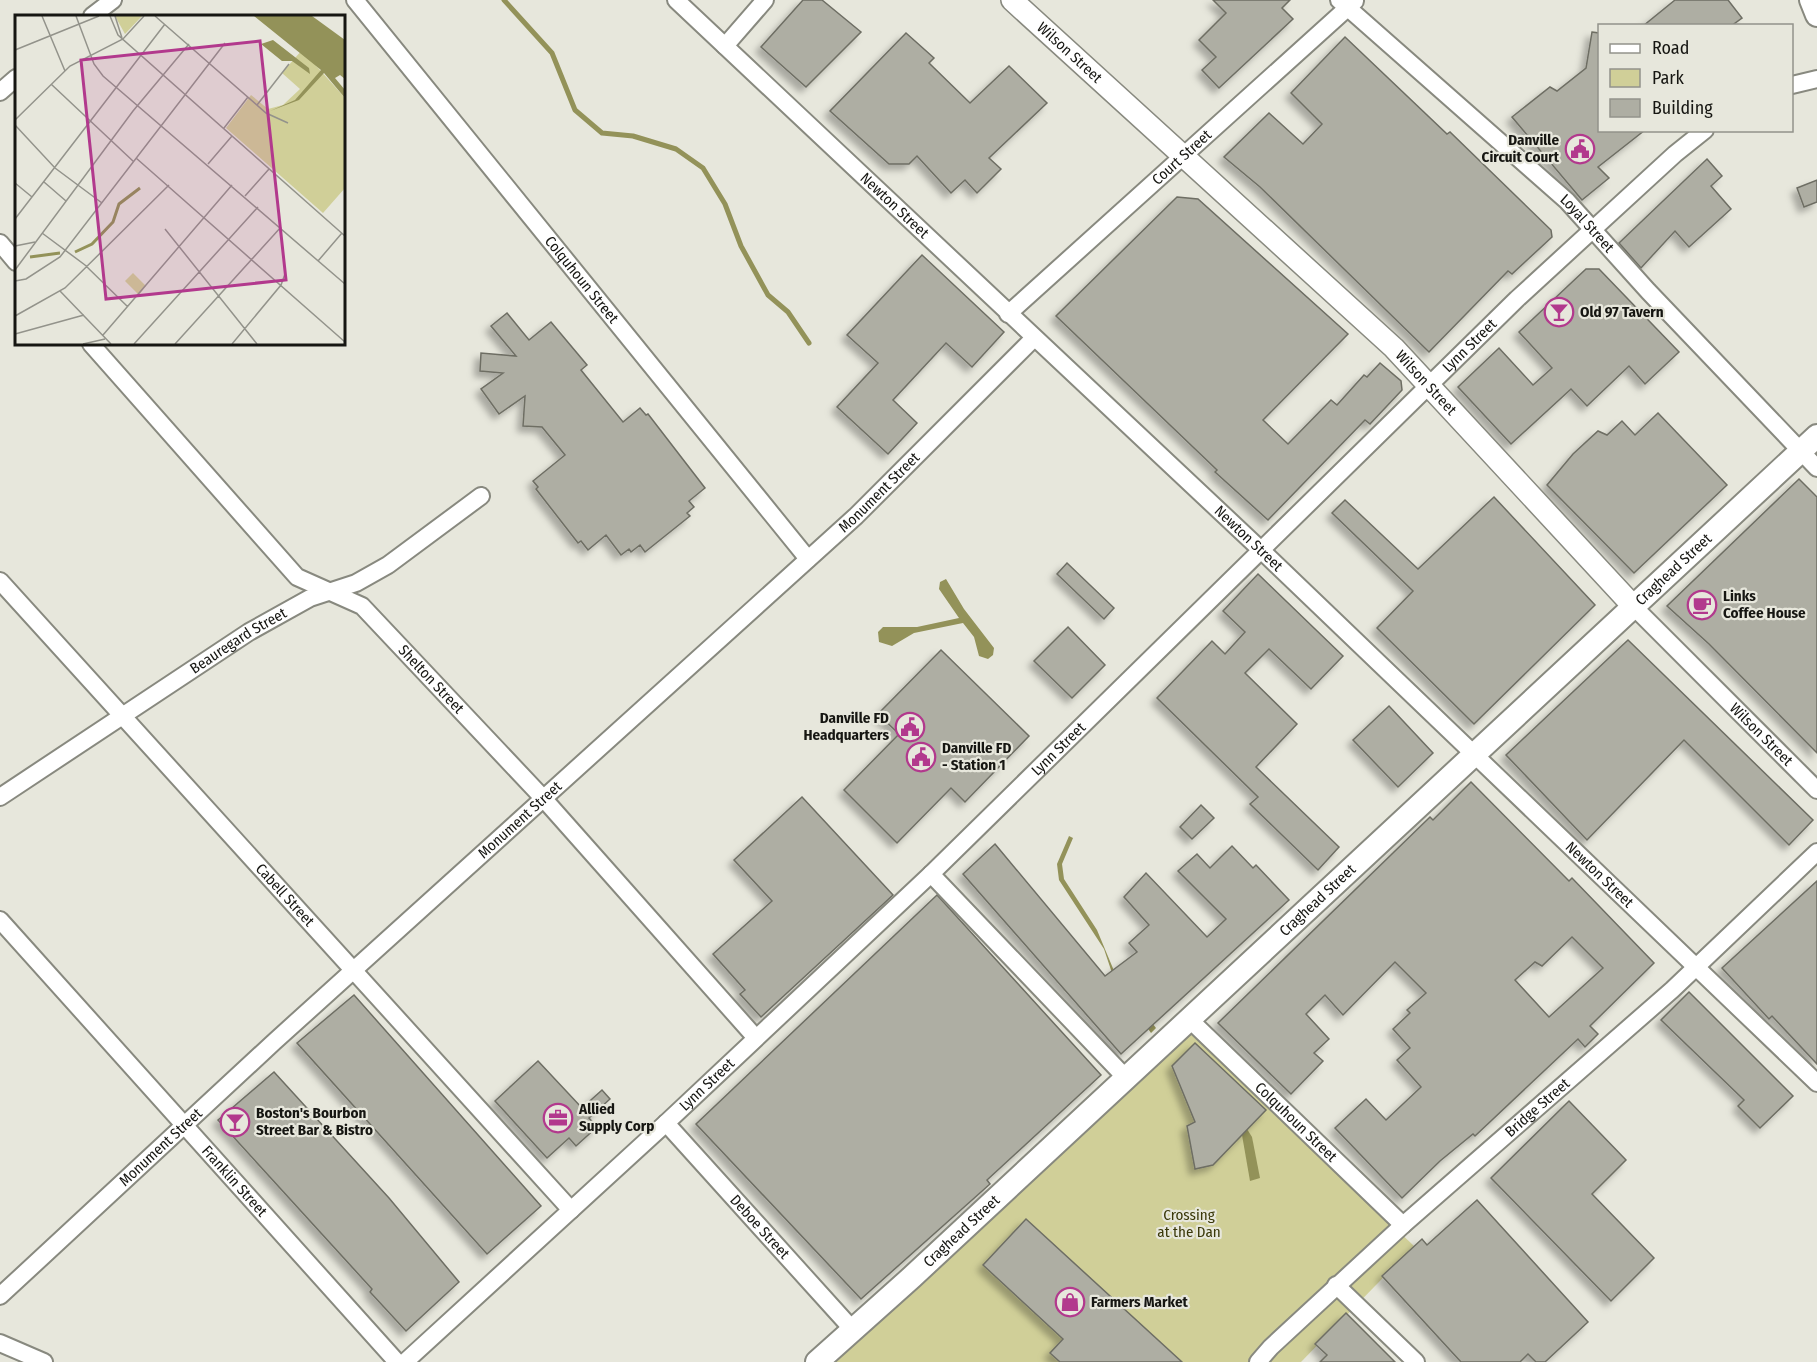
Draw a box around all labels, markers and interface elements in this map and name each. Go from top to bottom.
inset map [15,15,345,345]
street label: Wilson Street [1033,18,1106,87]
legend [1598,24,1793,132]
text: Road [1652,37,1689,59]
text: Park [1652,67,1685,89]
text: Building [1652,97,1713,119]
street label: Court Street [1148,126,1215,189]
place label: Danville Circuit Court [1482,131,1560,166]
public building icon: Danville Circuit Court [1564,133,1596,165]
street label: Newton Street [857,169,933,242]
street label: Loyal Street [1556,190,1618,256]
street label: Colquhoun Street [541,232,622,327]
bar icon: Old 97 Tavern [1543,296,1575,328]
place label: Old 97 Tavern [1580,303,1664,321]
street label: Lynn Street [1439,315,1500,376]
street label: Wilson Street [1392,347,1461,419]
street label: Monument Street [835,449,923,536]
street label: Newton Street [1211,502,1287,575]
street label: Craghead Street [1632,530,1715,609]
place label: Links Coffee House [1723,587,1806,622]
cafe icon: Links Coffee House [1686,589,1718,621]
street label: Beauregard Street [187,604,290,678]
street label: Shelton Street [395,641,468,718]
street label: Wilson Street [1726,699,1797,770]
place label: Danville FD Headquarters [803,709,889,744]
public building icon: Danville FD Headquarters [894,711,926,743]
street label: Lynn Street [1028,718,1089,779]
place label: Danville FD - Station 1 [942,739,1011,774]
public building icon: Danville FD - Station 1 [905,741,937,773]
street label: Monument Street [474,777,565,862]
street label: Newton Street [1562,838,1637,911]
street label: Cabell Street [252,860,318,930]
street label: Craghead Street [1276,860,1359,940]
street label: Lynn Street [676,1054,738,1115]
street label: Bridge Street [1501,1074,1573,1141]
street label: Colquhoun Street [1251,1078,1341,1166]
place label: Allied Supply Corp [578,1100,654,1135]
office icon: Allied Supply Corp [542,1102,574,1134]
street label: Monument Street [115,1104,206,1190]
place label: Boston's Bourbon Street Bar & Bistro [256,1104,373,1139]
bar icon: Boston's Bourbon Street Bar & Bistro [219,1106,251,1138]
street label: Franklin Street [198,1142,271,1220]
street label: Deboe Street [726,1191,793,1263]
street label: Craghead Street [920,1191,1003,1271]
park label: Crossing at the Dan [1157,1206,1221,1241]
shop icon: Farmers Market [1054,1286,1086,1318]
place label: Farmers Market [1091,1293,1189,1311]

